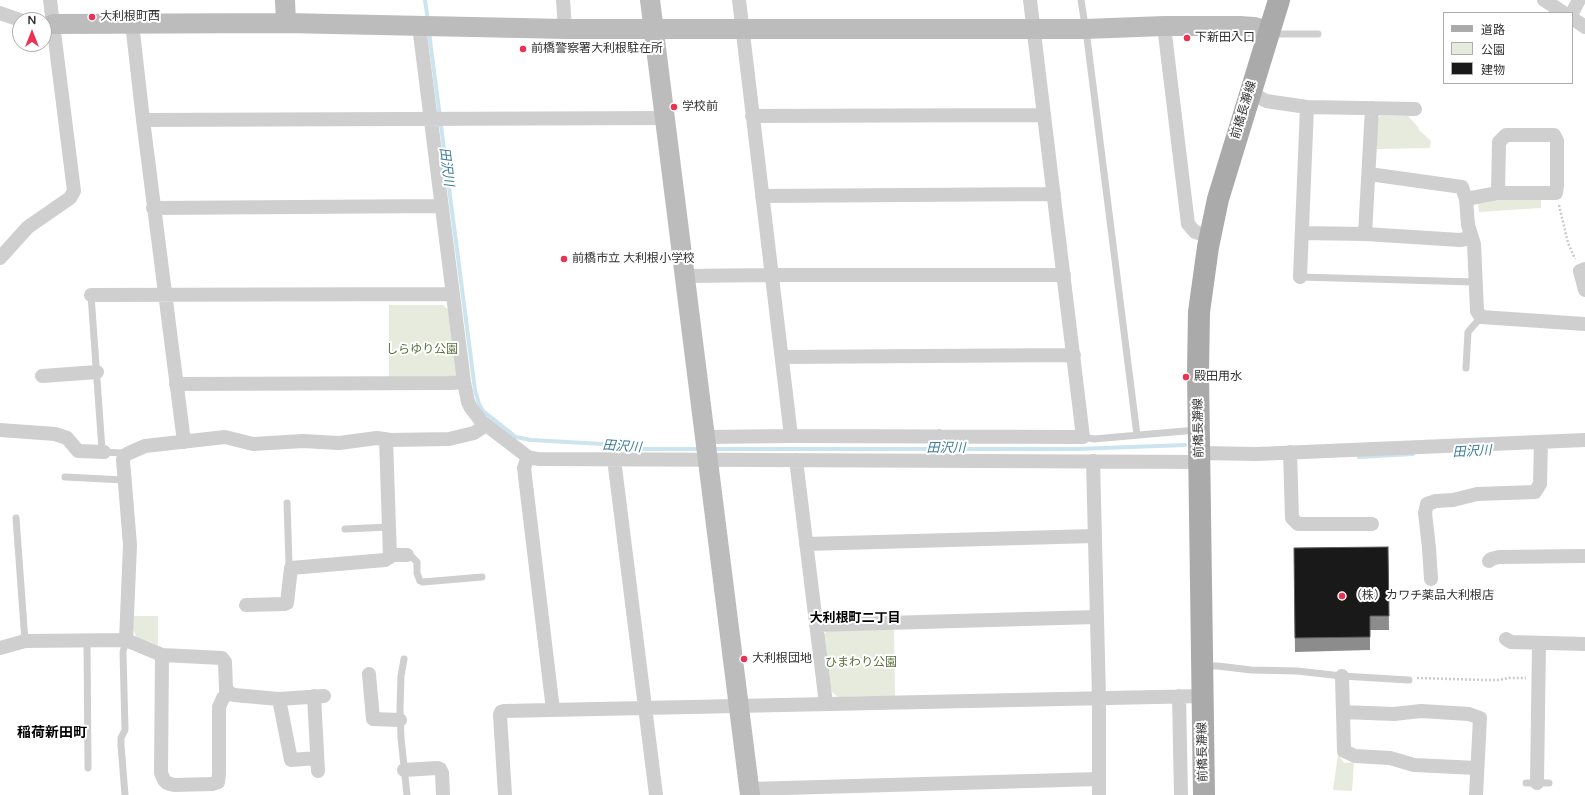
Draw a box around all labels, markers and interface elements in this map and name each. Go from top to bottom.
place label: 大利根町西 [100,10,160,24]
north arrow [12,12,52,52]
marker: 大利根町西 [87,12,97,22]
legend [1443,12,1573,84]
text: N [28,14,36,27]
text: 道路 [1481,23,1505,37]
place label: 下新田入口 [1195,31,1255,45]
marker: 下新田入口 [1182,33,1192,43]
place label: 前橋警察署大利根駐在所 [531,42,663,56]
text: 公園 [1481,43,1505,57]
marker: 前橋警察署大利根駐在所 [518,44,528,54]
text: 建物 [1481,63,1505,77]
street label: 前橋長瀞線 [1228,79,1260,141]
place label: 学校前 [682,100,718,114]
marker: 学校前 [669,102,679,112]
water label: 田沢川 [436,147,456,187]
place label: 前橋市立 大利根小学校 [572,252,695,266]
marker: 前橋市立 大利根小学校 [559,254,569,264]
park label: しらゆり公園 [386,343,458,357]
place label: 殿田用水 [1194,370,1242,384]
marker: 殿田用水 [1181,372,1191,382]
street label: 前橋長瀞線 [1191,398,1207,458]
water label: 田沢川 [602,438,642,456]
water label: 田沢川 [927,441,965,457]
water label: 田沢川 [1452,443,1492,461]
place label: （株）カワチ薬品大利根店 [1350,589,1494,603]
marker: （株）カワチ薬品大利根店 [1337,591,1347,601]
district label: 大利根町二丁目 [810,611,900,627]
place label: 大利根団地 [752,652,812,666]
marker: 大利根団地 [739,654,749,664]
park label: ひまわり公園 [825,656,897,670]
street label: 前橋長瀞線 [1195,722,1211,782]
district label: 稲荷新田町 [17,725,87,741]

